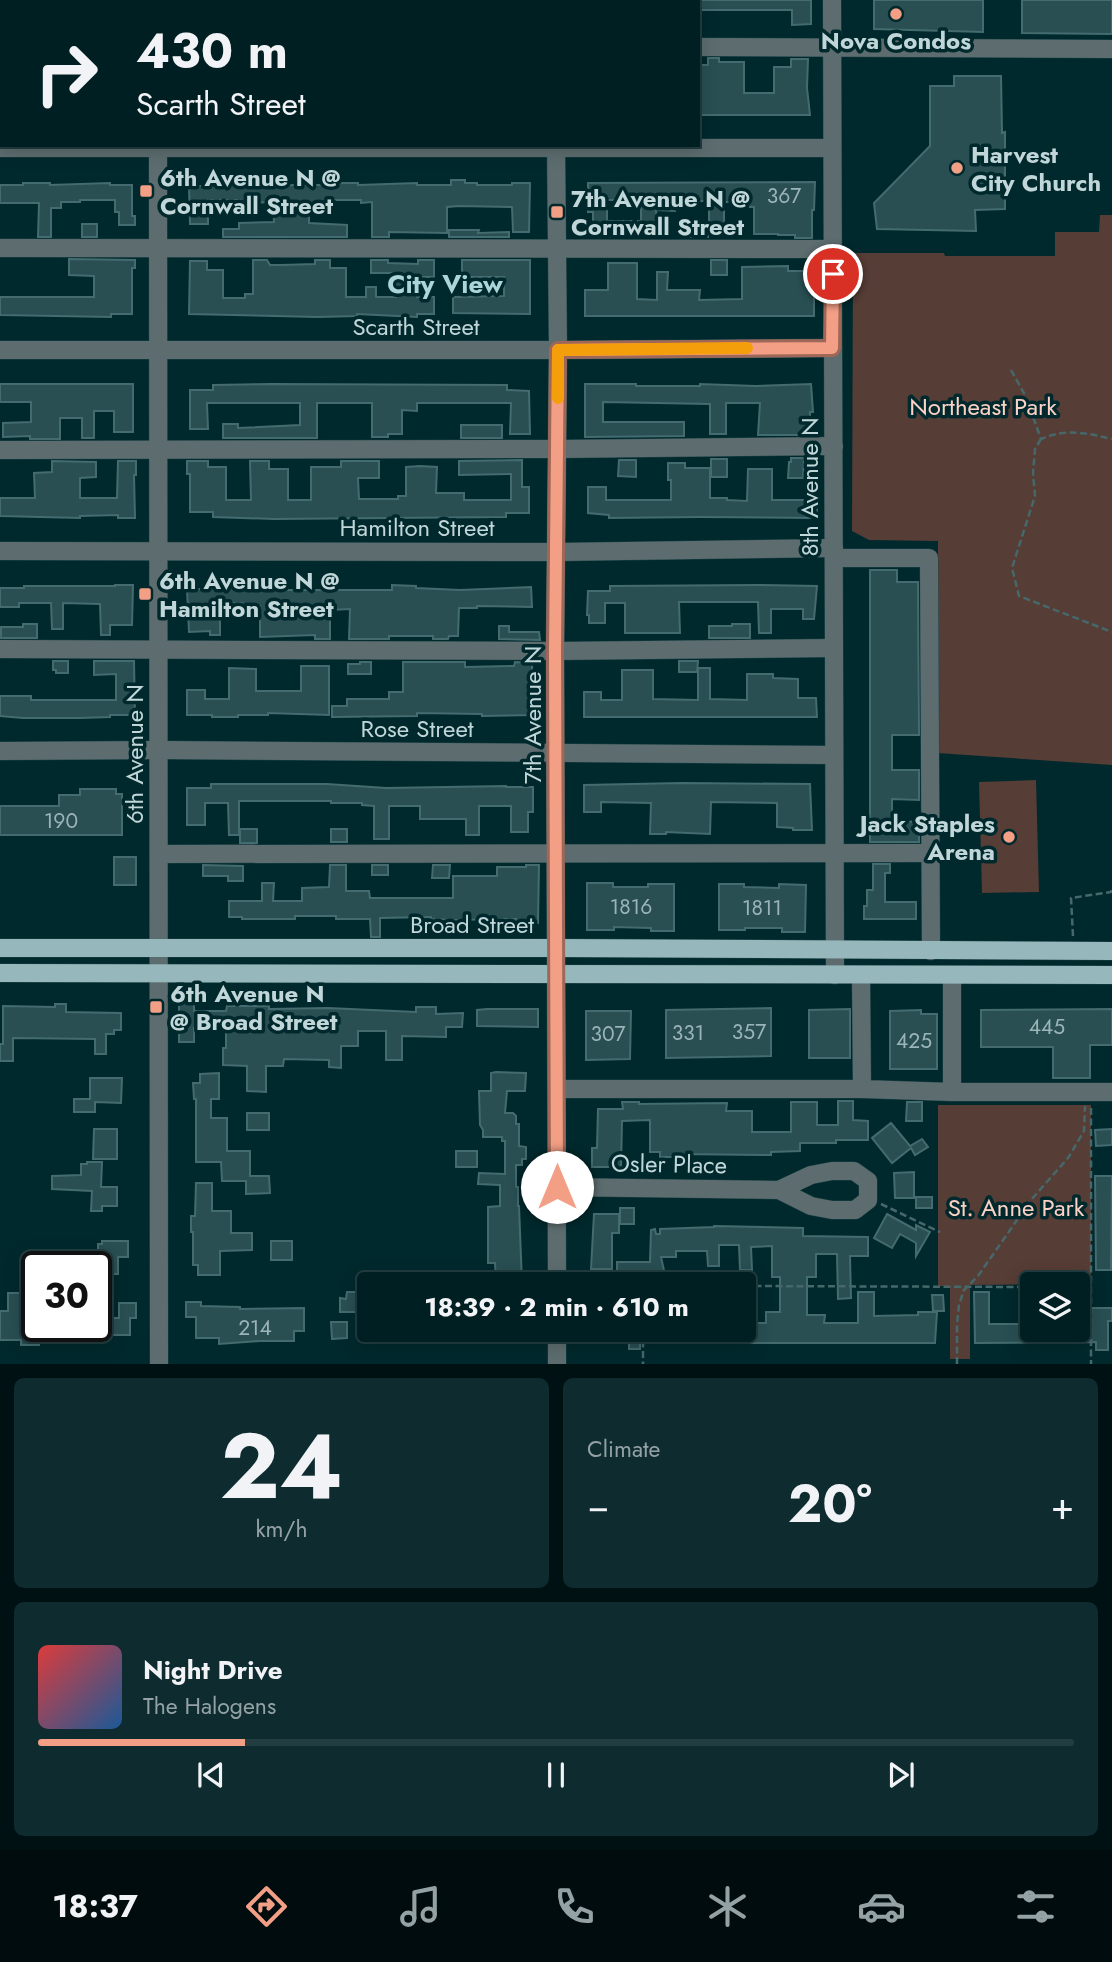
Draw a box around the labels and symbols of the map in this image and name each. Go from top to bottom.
marker: Nova Condos [888,6,904,22]
place label: Nova Condos [821,23,971,58]
place label: Harvest City Church [971,137,1101,200]
place label: 6th Avenue N @ Cornwall Street [160,160,341,223]
marker: Harvest City Church [949,160,965,176]
place label: 7th Avenue N @ Cornwall Street [571,181,750,244]
house number: 367 [767,181,801,211]
marker: 6th Avenue N @ Cornwall Street [138,183,154,199]
marker: 7th Avenue N @ Cornwall Street [549,204,565,220]
pin [803,244,863,304]
district label: City View [387,265,503,303]
street label: Scarth Street [352,309,480,344]
park label: Northeast Park [909,389,1057,424]
street label: 8th Avenue N [792,417,827,557]
street label: Hamilton Street [339,510,495,545]
place label: 6th Avenue N @ Hamilton Street [159,563,340,626]
marker: 6th Avenue N @ Hamilton Street [137,586,153,602]
street label: 7th Avenue N [515,646,550,784]
street label: 6th Avenue N [117,684,152,824]
street label: Rose Street [360,711,474,746]
house number: 190 [44,806,78,836]
place label: Jack Staples Arena [856,806,995,869]
marker: Jack Staples Arena [1001,829,1017,845]
house number: 1816 [610,892,652,922]
house number: 1811 [742,893,782,923]
street label: Broad Street [410,907,534,942]
place label: 6th Avenue N @ Broad Street [170,976,338,1039]
marker: 6th Avenue N @ Broad Street [148,999,164,1015]
house number: 445 [1029,1012,1065,1042]
house number: 357 [732,1017,766,1047]
house number: 331 [672,1018,704,1048]
house number: 307 [590,1019,626,1049]
house number: 425 [896,1026,932,1056]
street label: Osler Place [611,1145,727,1183]
position arrow [520,1150,594,1224]
park label: St. Anne Park [948,1190,1085,1225]
speed limit sign: 30 [21,1251,112,1342]
house number: 214 [238,1313,272,1343]

